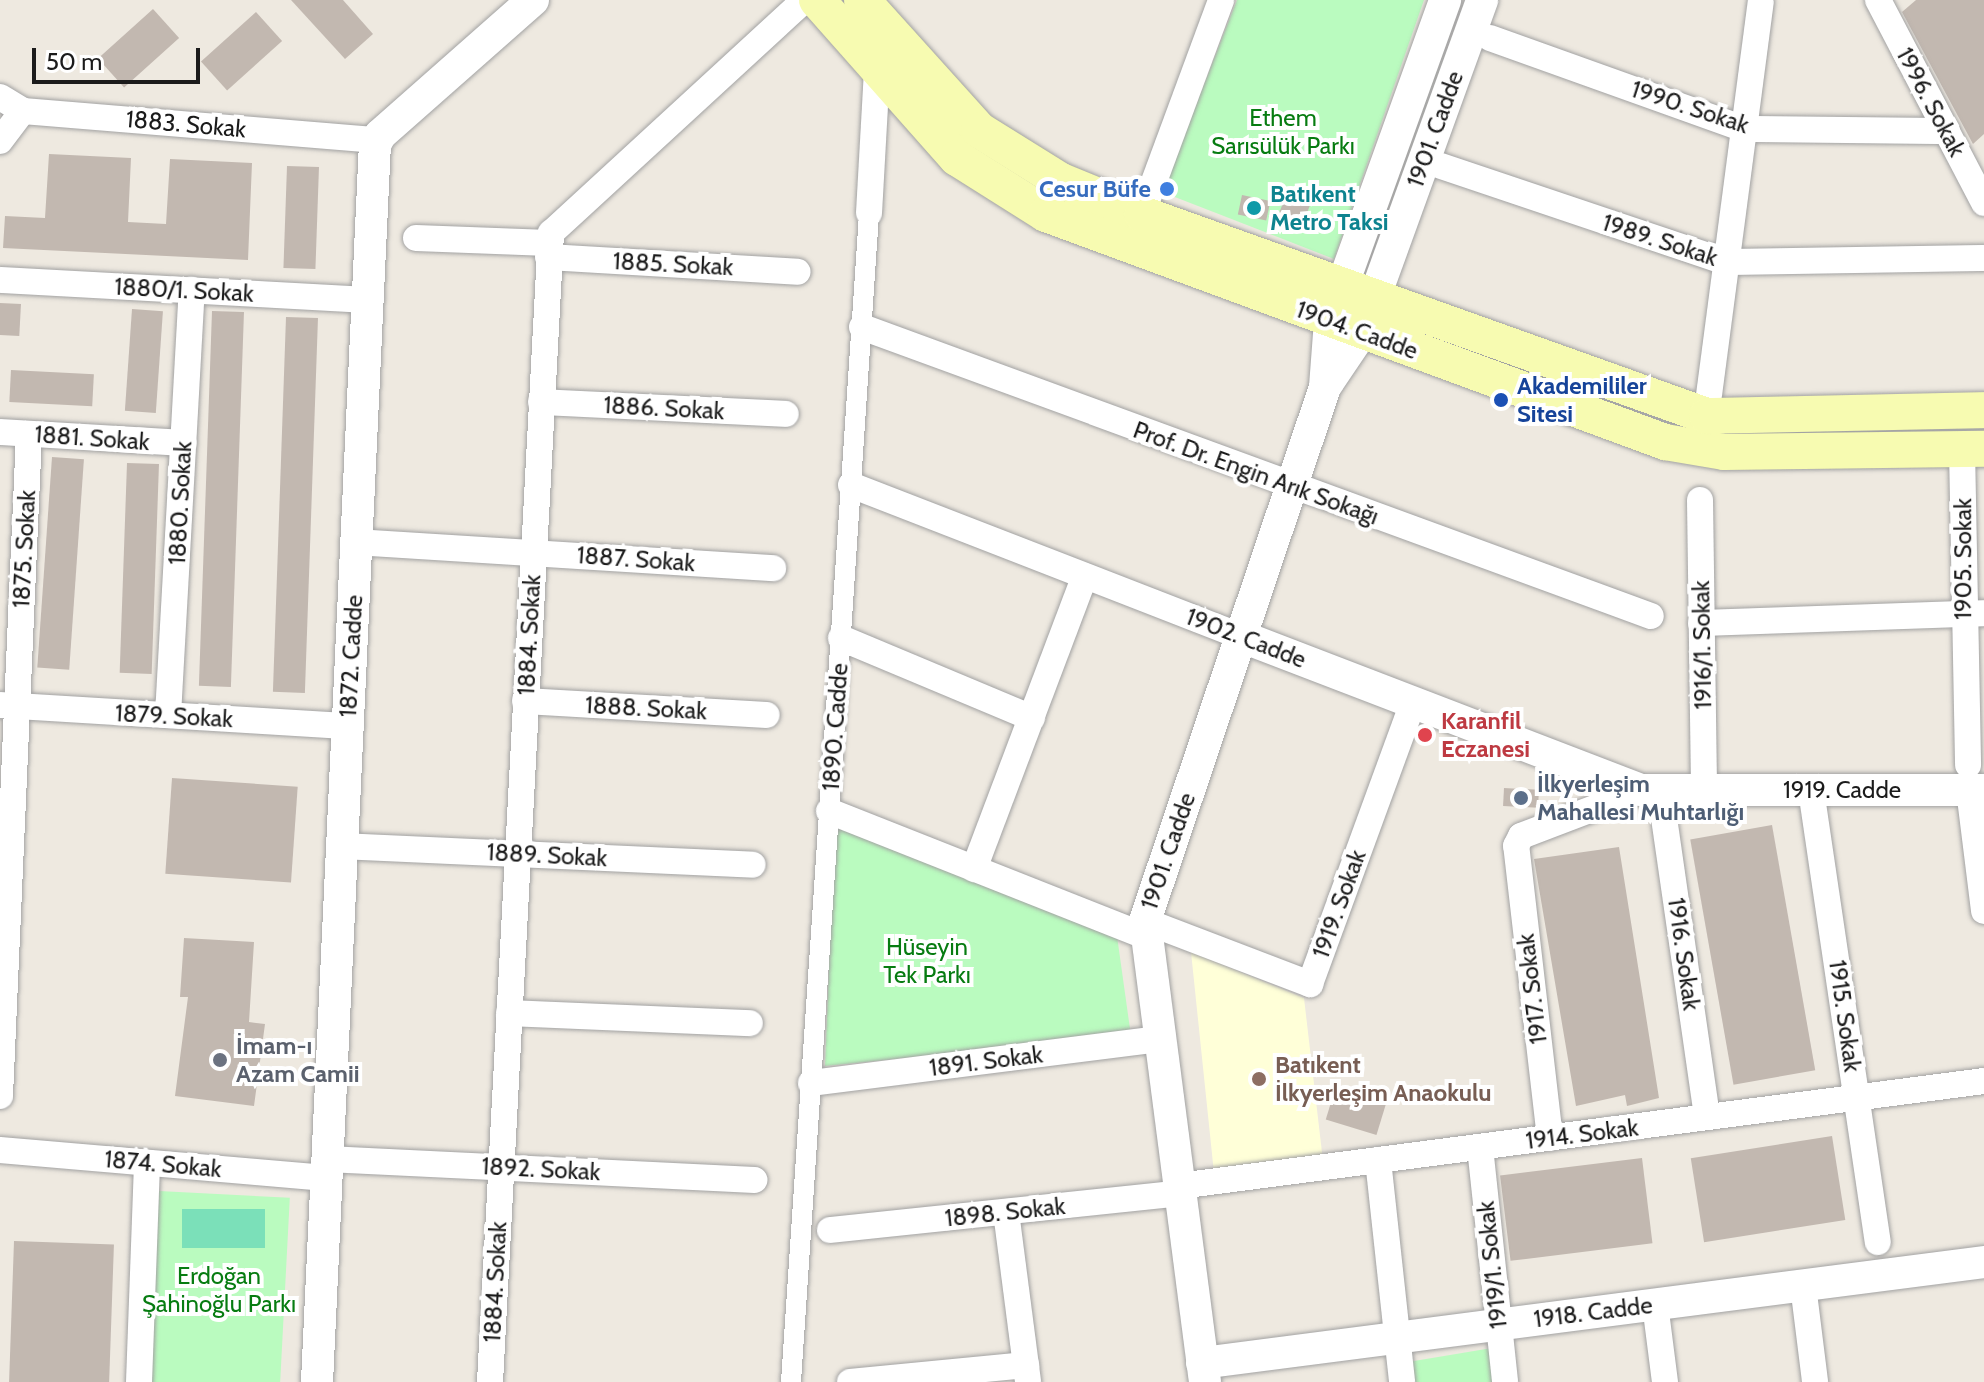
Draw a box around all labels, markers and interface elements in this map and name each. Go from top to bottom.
scale bar [36,32,204,82]
street label: 1996. Sokak [1890,43,1972,161]
text: 50 m [46,47,102,76]
street label: 1901. Cadde [1401,67,1469,191]
street label: 1990. Sokak [1628,74,1752,140]
street label: 1883. Sokak [125,104,247,144]
park label: Ethem Sarısülük Parkı [1211,104,1355,160]
place label: Cesur Büfe [1039,175,1151,203]
marker: Cesur Büfe [1158,180,1176,198]
place label: Batıkent Metro Taksi [1270,180,1389,236]
marker: Batıkent Metro Taksi [1245,199,1263,217]
street label: 1989. Sokak [1599,208,1721,272]
street label: 1885. Sokak [612,246,734,282]
street label: 1880/1. Sokak [114,272,254,308]
street label: 1904. Cadde [1292,295,1422,365]
place label: Akademililer Sitesi [1517,372,1647,428]
street label: 1886. Sokak [603,390,725,426]
marker: Akademililer Sitesi [1492,391,1510,409]
street label: Prof. Dr. Engin Arık Sokağı [1129,415,1383,531]
street label: 1881. Sokak [34,420,150,456]
street label: 1880. Sokak [162,440,198,566]
street label: 1875. Sokak [7,489,41,609]
street label: 1905. Sokak [1949,498,1977,620]
street label: 1887. Sokak [576,540,696,578]
street label: 1884. Sokak [511,574,547,696]
street label: 1916/1. Sokak [1686,580,1718,710]
street label: 1872. Cadde [333,594,369,718]
street label: 1902. Cadde [1182,602,1310,674]
street label: 1890. Cadde [816,662,854,792]
street label: 1888. Sokak [584,690,708,726]
street label: 1879. Sokak [114,699,234,733]
place label: Karanfil Eczanesi [1441,707,1530,763]
marker: Karanfil Eczanesi [1416,726,1434,744]
place label: İlkyerleşim Mahallesi Muhtarlığı [1537,770,1744,826]
street label: 1919. Cadde [1783,776,1901,804]
street label: 1901. Cadde [1135,789,1201,913]
marker: İlkyerleşim Mahallesi Muhtarlığı [1512,789,1530,807]
street label: 1889. Sokak [486,837,608,873]
street label: 1919. Sokak [1306,846,1372,962]
street label: 1916. Sokak [1662,896,1706,1012]
street label: 1917. Sokak [1511,932,1553,1046]
park label: Hüseyin Tek Parkı [883,933,971,989]
street label: 1915. Sokak [1823,958,1867,1074]
place label: İmam-ı Azam Camii [236,1032,359,1088]
street label: 1891. Sokak [928,1040,1044,1082]
marker: İmam-ı Azam Camii [211,1051,229,1069]
place label: Batıkent İlkyerleşim Anaokulu [1275,1051,1492,1107]
marker: Batıkent İlkyerleşim Anaokulu [1250,1070,1268,1088]
street label: 1914. Sokak [1524,1113,1640,1155]
street label: 1874. Sokak [103,1145,223,1183]
street label: 1892. Sokak [481,1152,601,1186]
street label: 1898. Sokak [943,1191,1067,1233]
street label: 1919/1. Sokak [1471,1200,1513,1330]
street label: 1884. Sokak [477,1221,513,1343]
park label: Erdoğan Şahinoğlu Parkı [142,1262,296,1318]
street label: 1918. Cadde [1532,1290,1654,1334]

